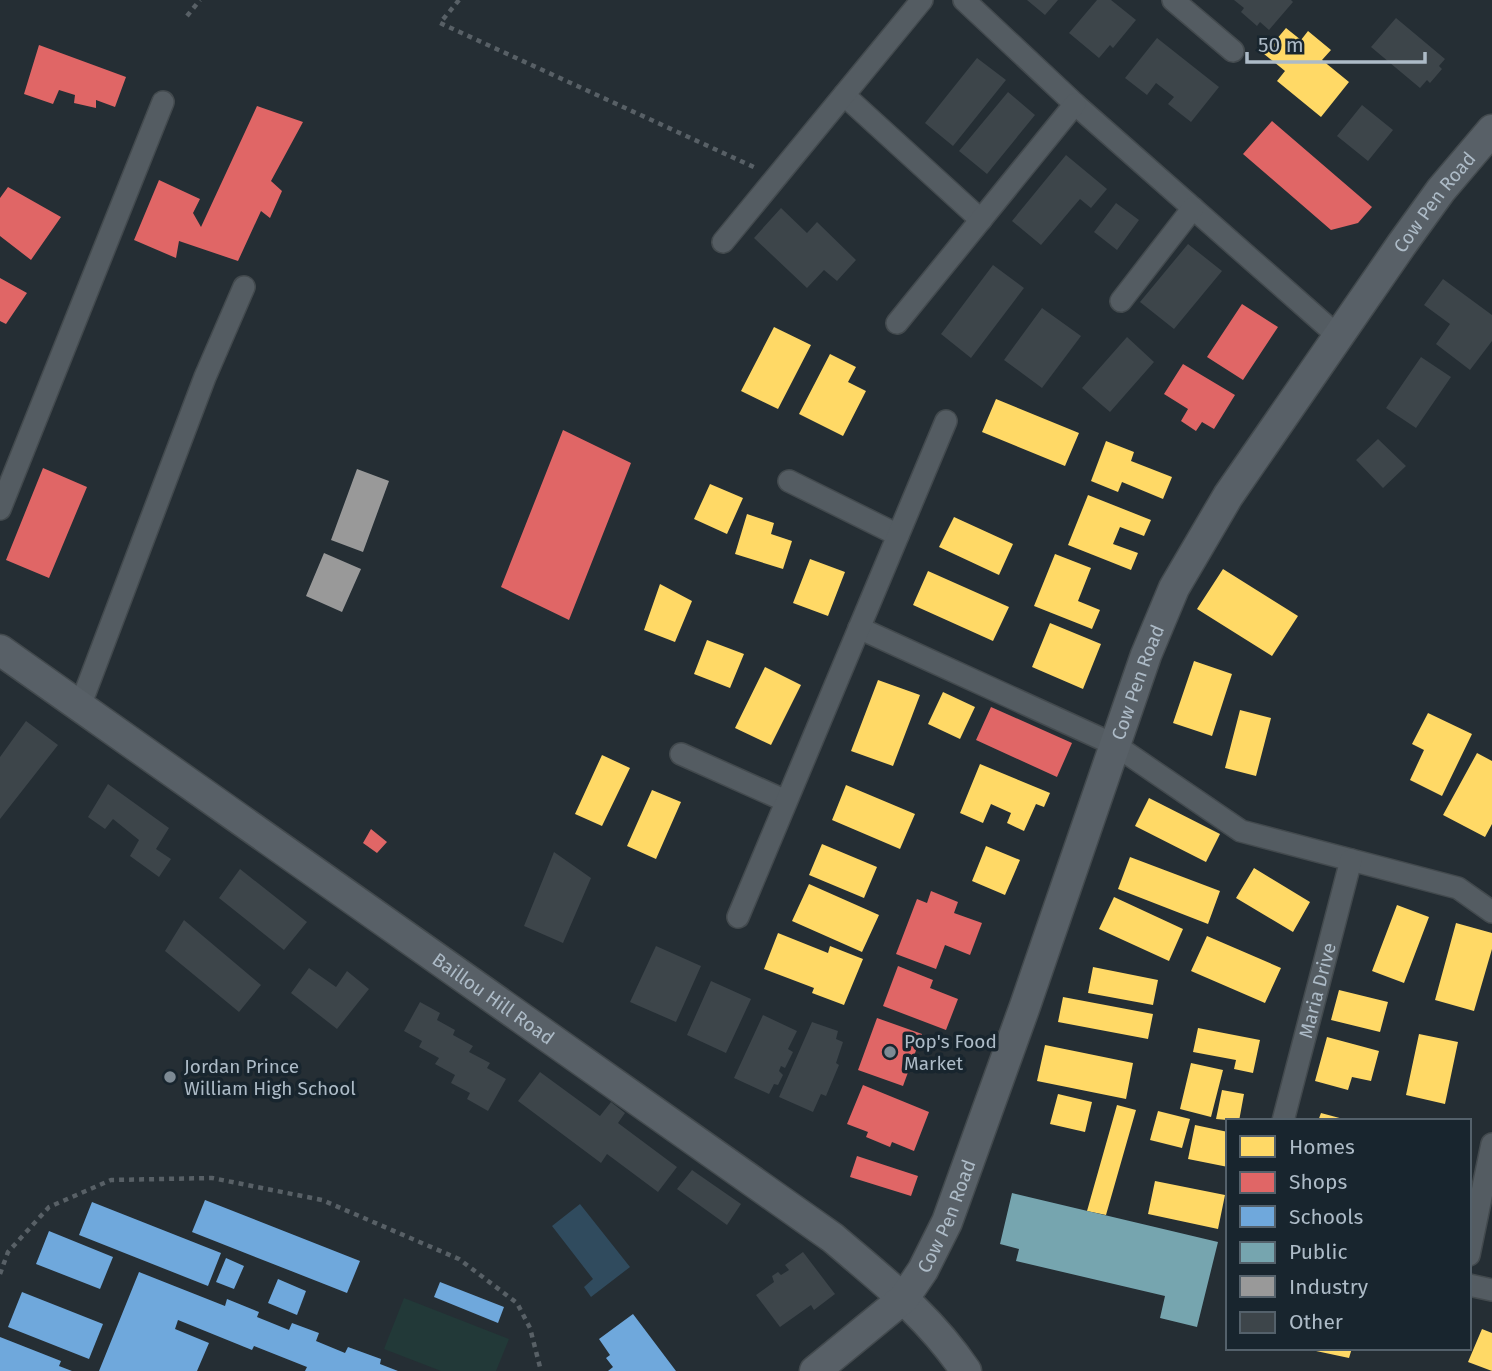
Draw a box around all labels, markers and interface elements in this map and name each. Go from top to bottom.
scale bar [1247,21,1426,65]
text: 50 m [1258,32,1304,58]
street label: Cow Pen Road [1388,147,1480,257]
street label: Cow Pen Road [1106,621,1169,743]
street label: Maria Drive [1294,940,1340,1041]
street label: Baillou Hill Road [428,947,559,1049]
place label: Pop's Food Market [904,1030,997,1075]
marker: Pop's Food Market [882,1044,898,1060]
place label: Jordan Prince William High School [184,1055,356,1100]
marker: Jordan Prince William High School [162,1069,178,1085]
legend [1226,1119,1471,1350]
text: Homes [1289,1134,1355,1160]
street label: Cow Pen Road [912,1156,980,1276]
text: Shops [1289,1169,1347,1195]
text: Schools [1289,1204,1363,1230]
text: Public [1289,1239,1347,1265]
text: Industry [1289,1274,1369,1300]
text: Other [1289,1309,1343,1335]

